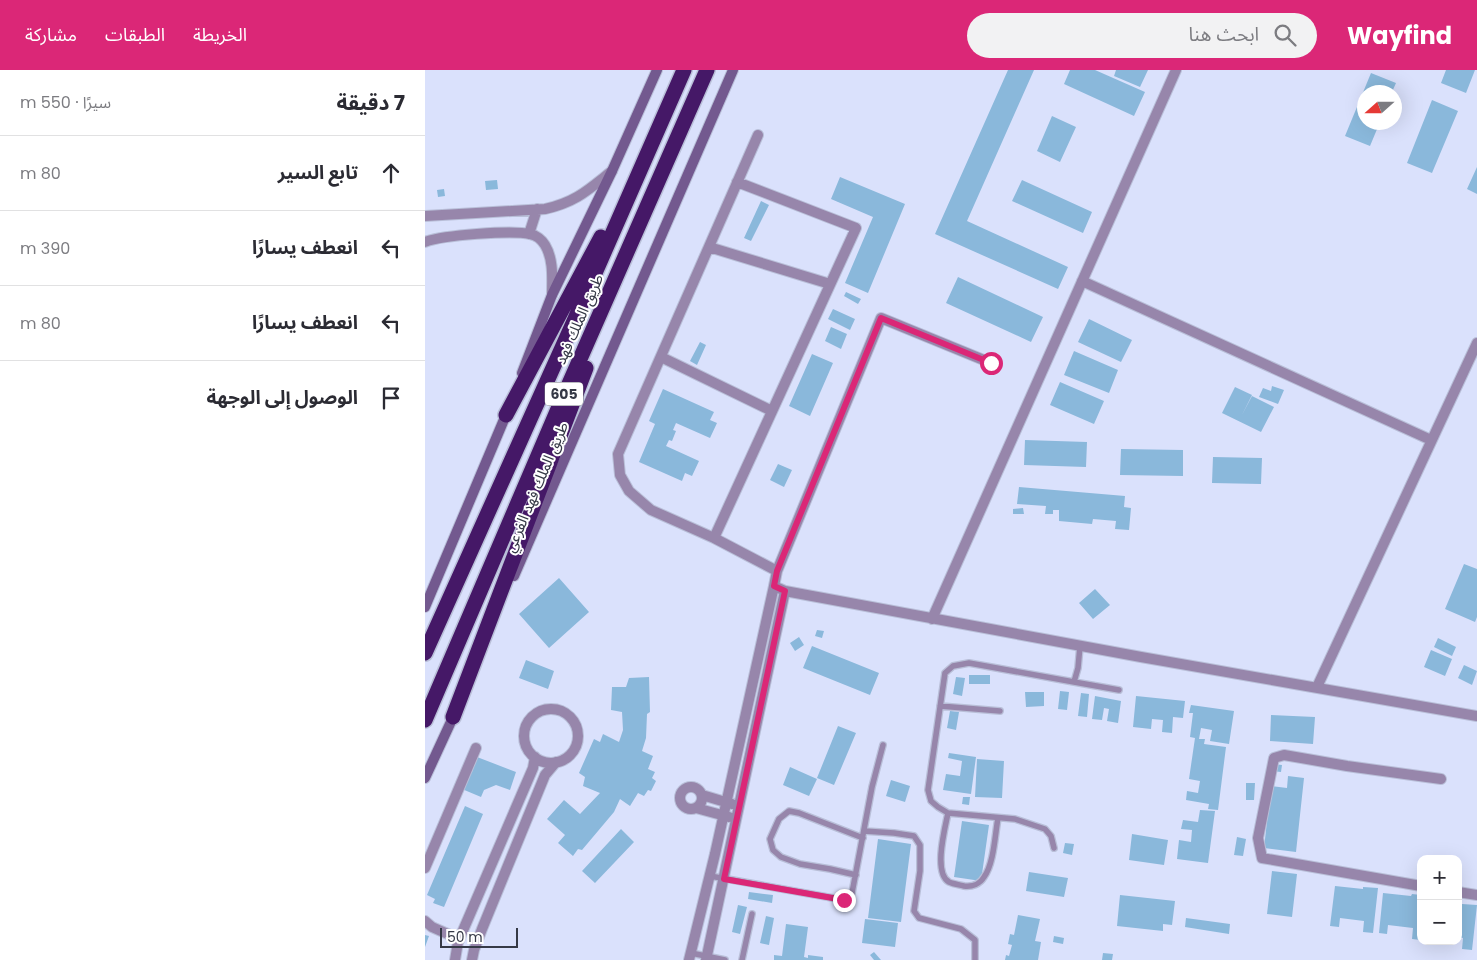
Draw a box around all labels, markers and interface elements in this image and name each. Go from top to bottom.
search box [967,13,1317,58]
text: Wayfind [1347,19,1452,52]
text: ابحث هنا [1189,21,1259,48]
icon: search [1271,21,1299,49]
text: مشاركة [25,22,77,47]
text: الطبقات [105,22,165,47]
text: الخريطة [193,22,247,47]
north arrow [1357,85,1402,130]
text: 7 دقيقة [336,88,405,117]
text: سيرًا · 550 m [20,91,111,114]
text: تابع السير [278,159,358,186]
icon: ahead [377,159,405,187]
text: 80 m [20,162,61,185]
text: انعطف يسارًا [252,234,358,261]
icon: left [377,234,405,262]
text: 390 m [20,237,70,260]
street label: طريق الملك فهد [550,270,608,368]
text: انعطف يسارًا [252,309,358,336]
icon: left [377,309,405,337]
text: 80 m [20,312,61,335]
route start [980,352,1003,375]
road number: 605 [545,382,583,406]
text: الوصول إلى الوجهة [206,384,358,411]
icon: arrive [377,384,405,412]
street label: طريق الملك فهد الفرعي [499,418,574,556]
map controls [1417,855,1462,945]
button: + [1417,855,1462,900]
route end [833,889,856,912]
button: − [1417,900,1462,945]
scale bar [440,925,517,948]
text: 50 m [447,927,483,947]

